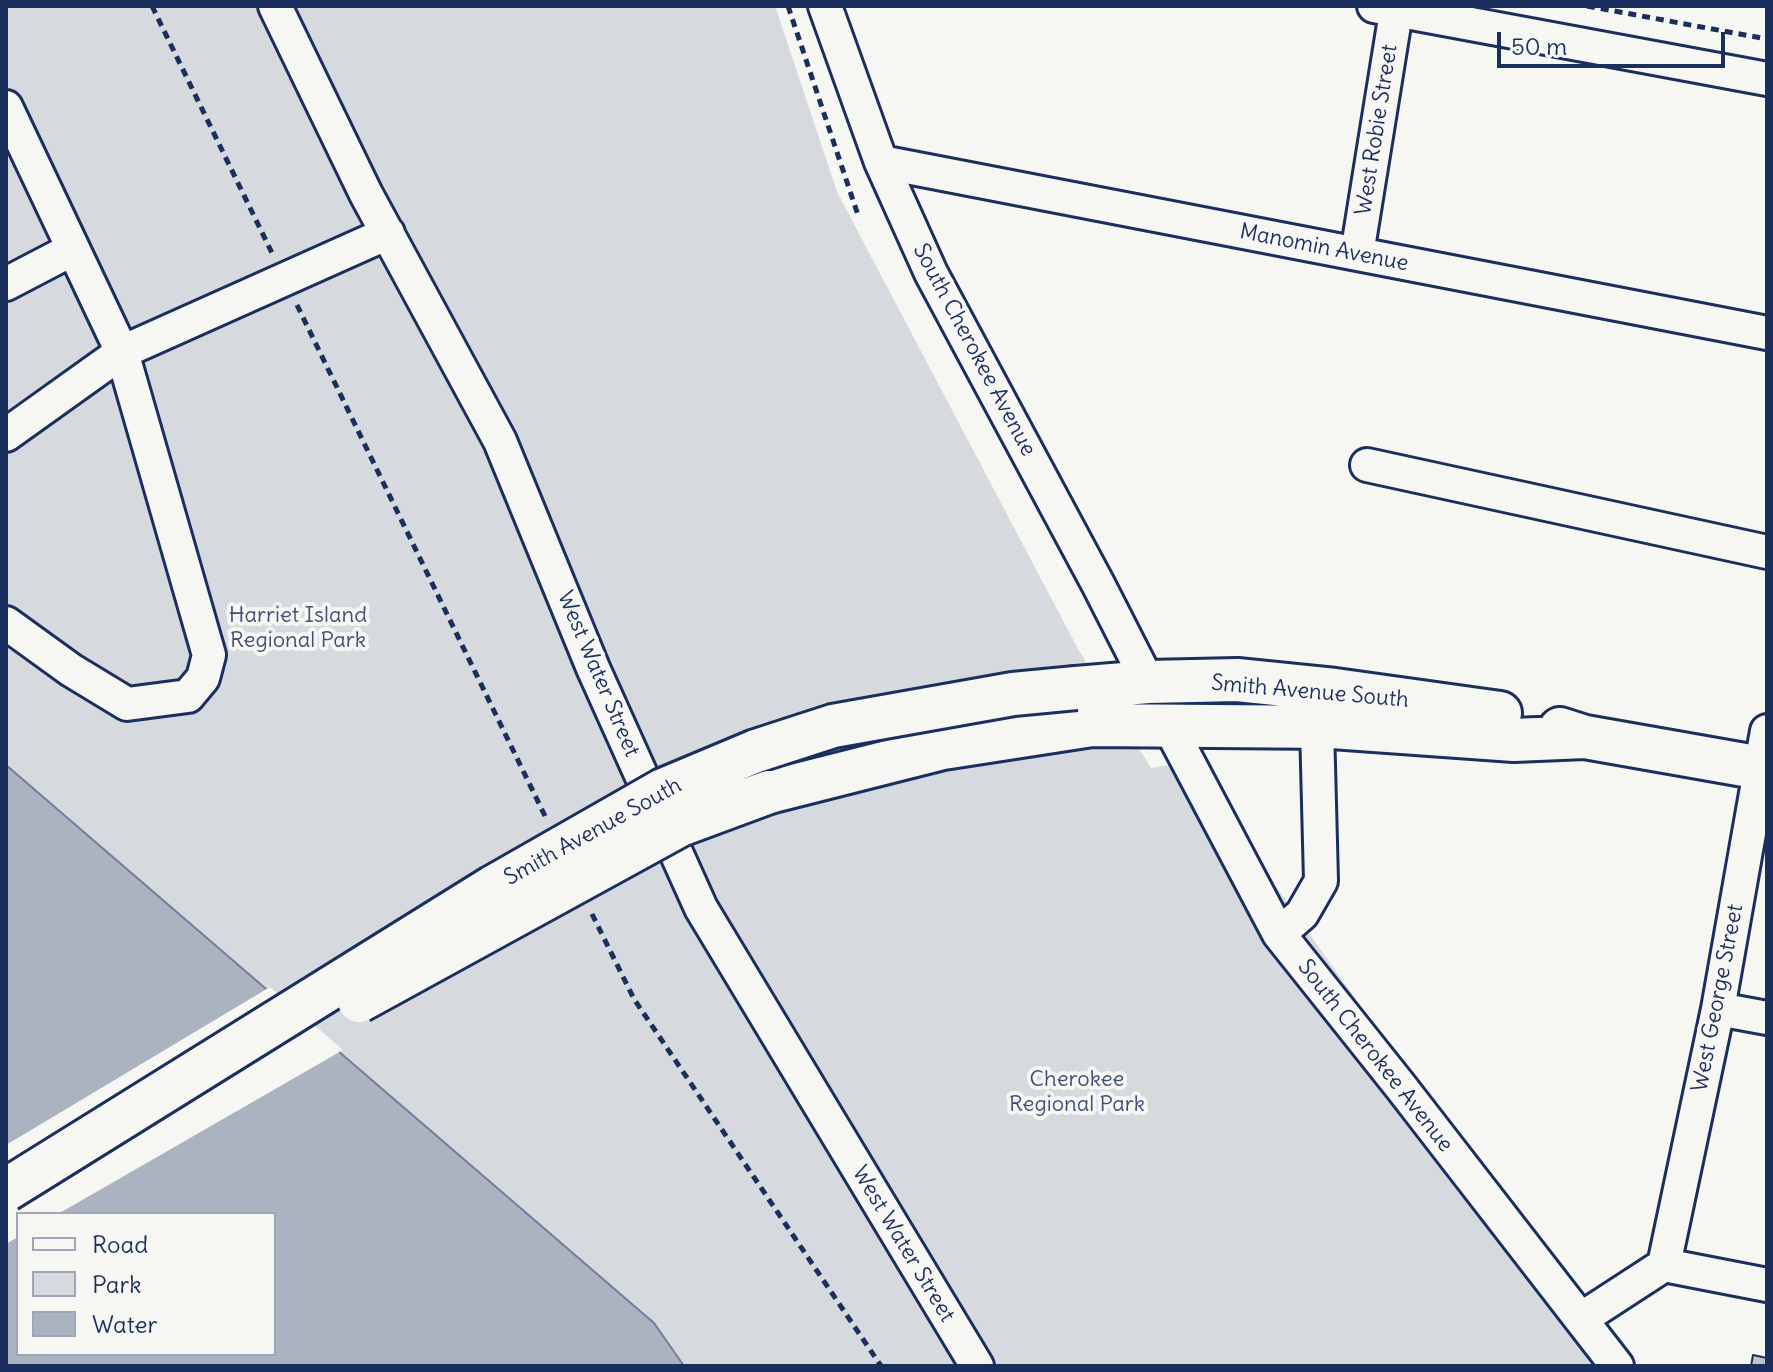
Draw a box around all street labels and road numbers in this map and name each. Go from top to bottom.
street label: West Robie Street [1350,43,1404,217]
street label: Manomin Avenue [1237,219,1411,277]
street label: South Cherokee Avenue [907,239,1041,461]
street label: West Water Street [551,587,645,761]
street label: Smith Avenue South [1210,670,1410,714]
street label: Smith Avenue South [500,772,686,892]
street label: West George Street [1687,902,1749,1094]
street label: South Cherokee Avenue [1292,955,1458,1157]
street label: West Water Street [846,1161,960,1327]

